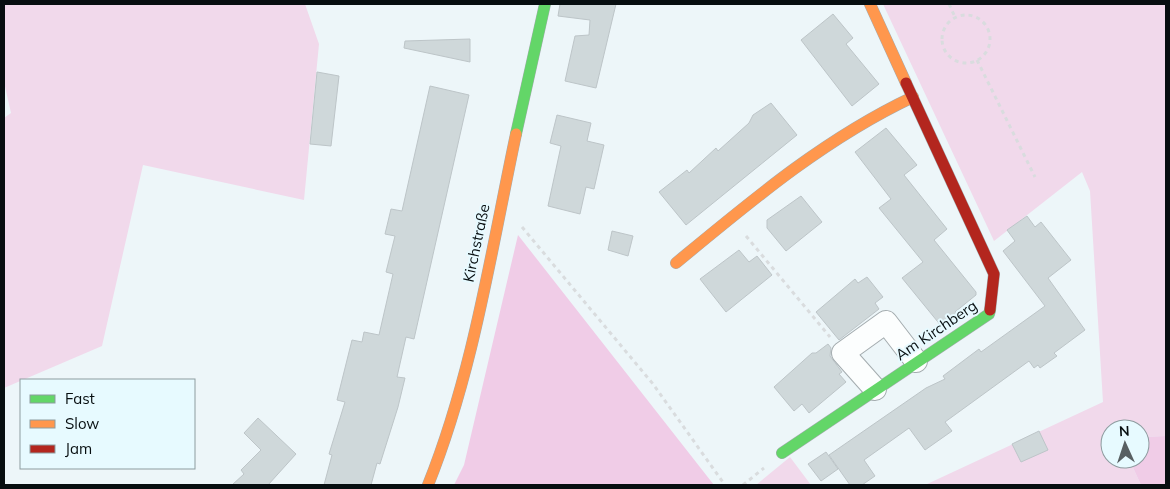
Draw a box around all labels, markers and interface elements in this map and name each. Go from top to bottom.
street label: Kirchstraße [458,202,494,284]
street label: Am Kirchberg [892,296,980,364]
legend [20,379,195,469]
text: Fast [65,389,95,408]
text: Slow [65,414,99,433]
north arrow [1100,419,1150,469]
text: N [1119,422,1130,440]
text: Jam [65,439,92,458]

